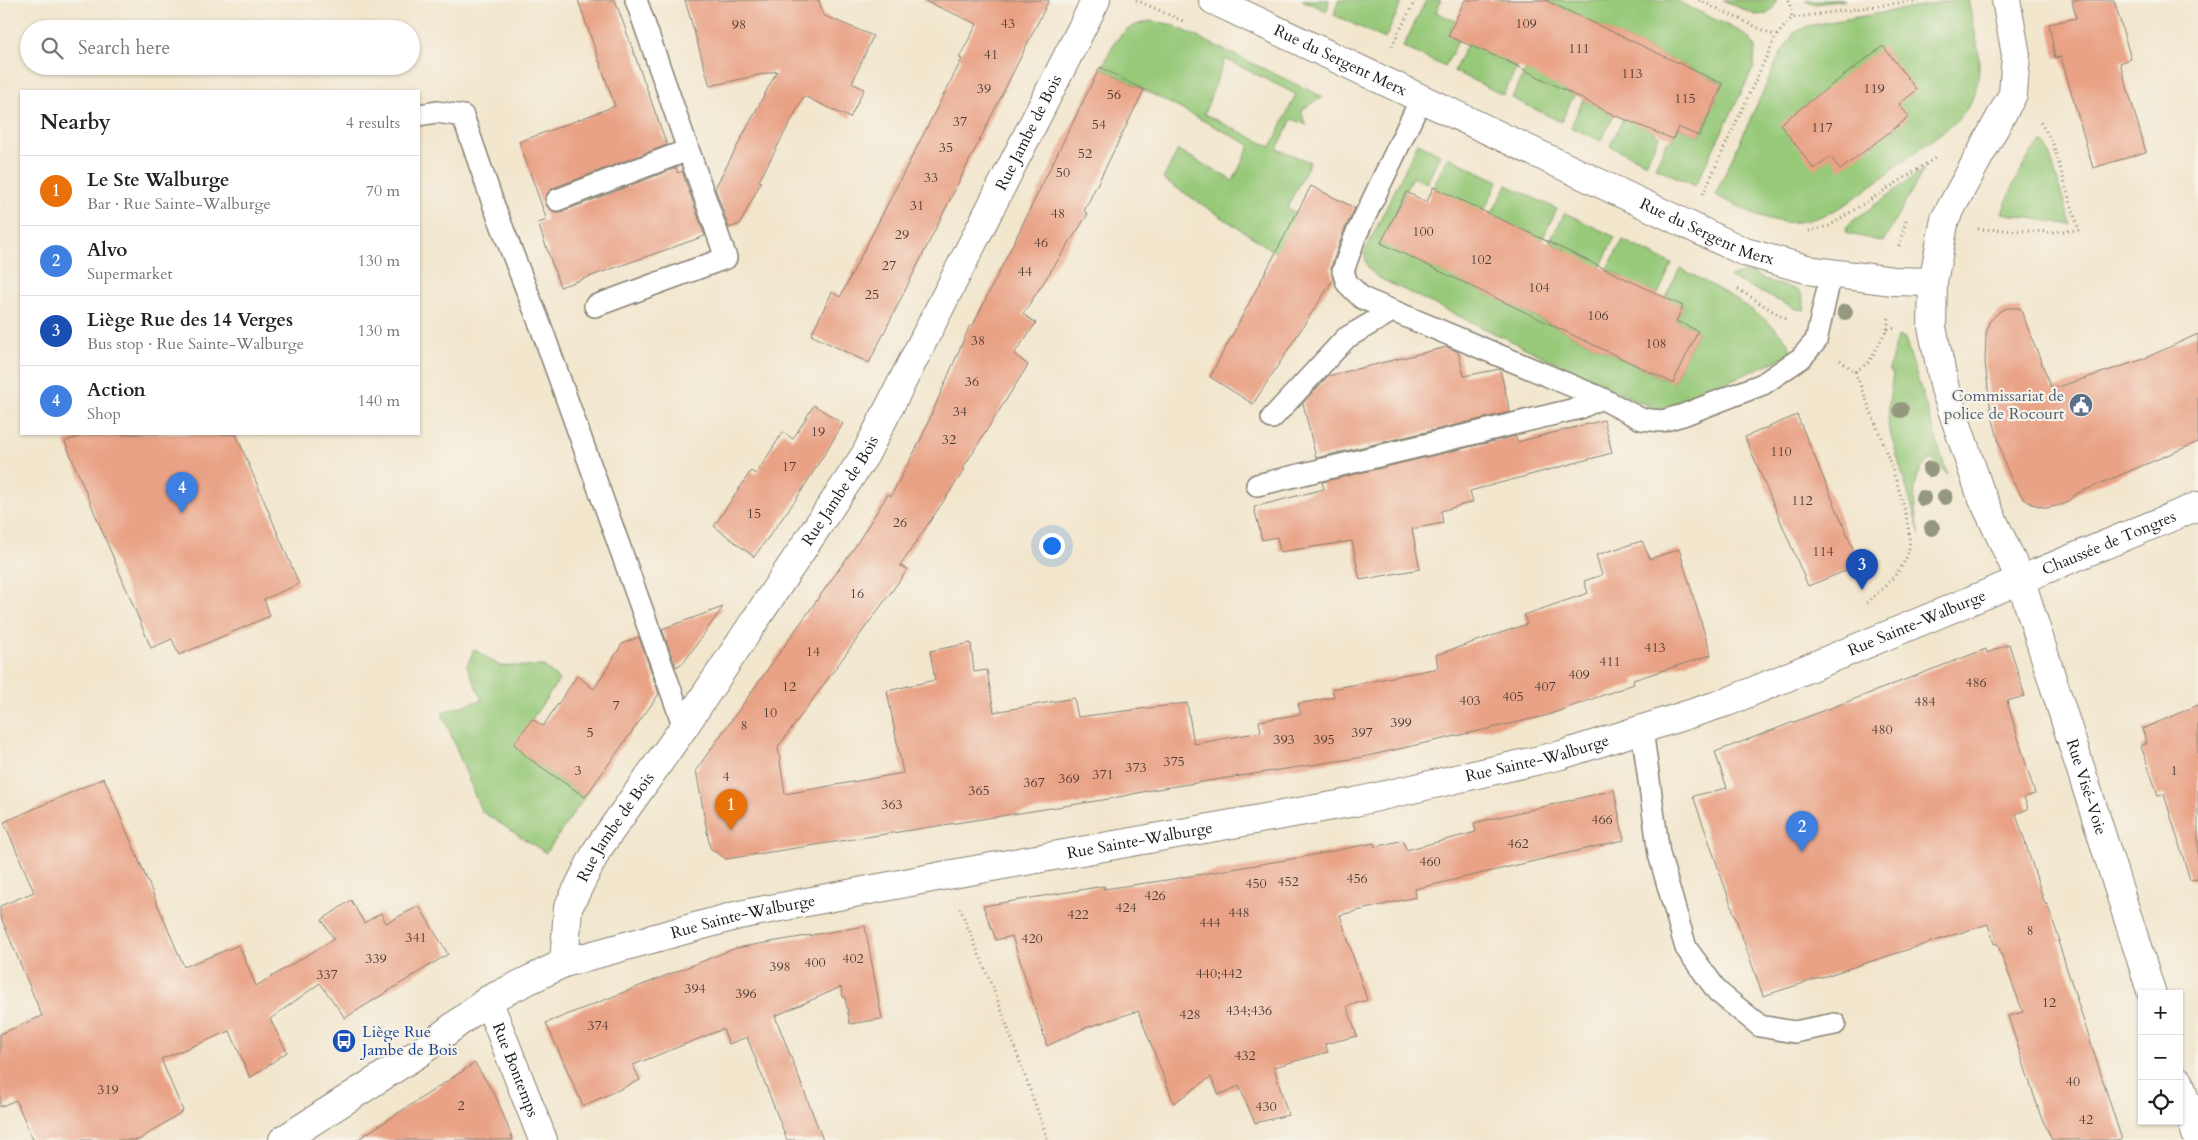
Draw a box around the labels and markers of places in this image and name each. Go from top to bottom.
place label: Commissariat de police de Rocourt [1944,385,2064,425]
public building icon: Commissariat de police de Rocourt [2068,392,2094,418]
pin: 4 [166,472,198,513]
pin: 3 [1846,549,1878,590]
pin: 1 [715,789,747,830]
pin: 2 [1786,811,1818,852]
place label: Liège Rue Jambe de Bois [360,1021,457,1061]
bus stop icon: Liège Rue Jambe de Bois [331,1028,357,1054]

